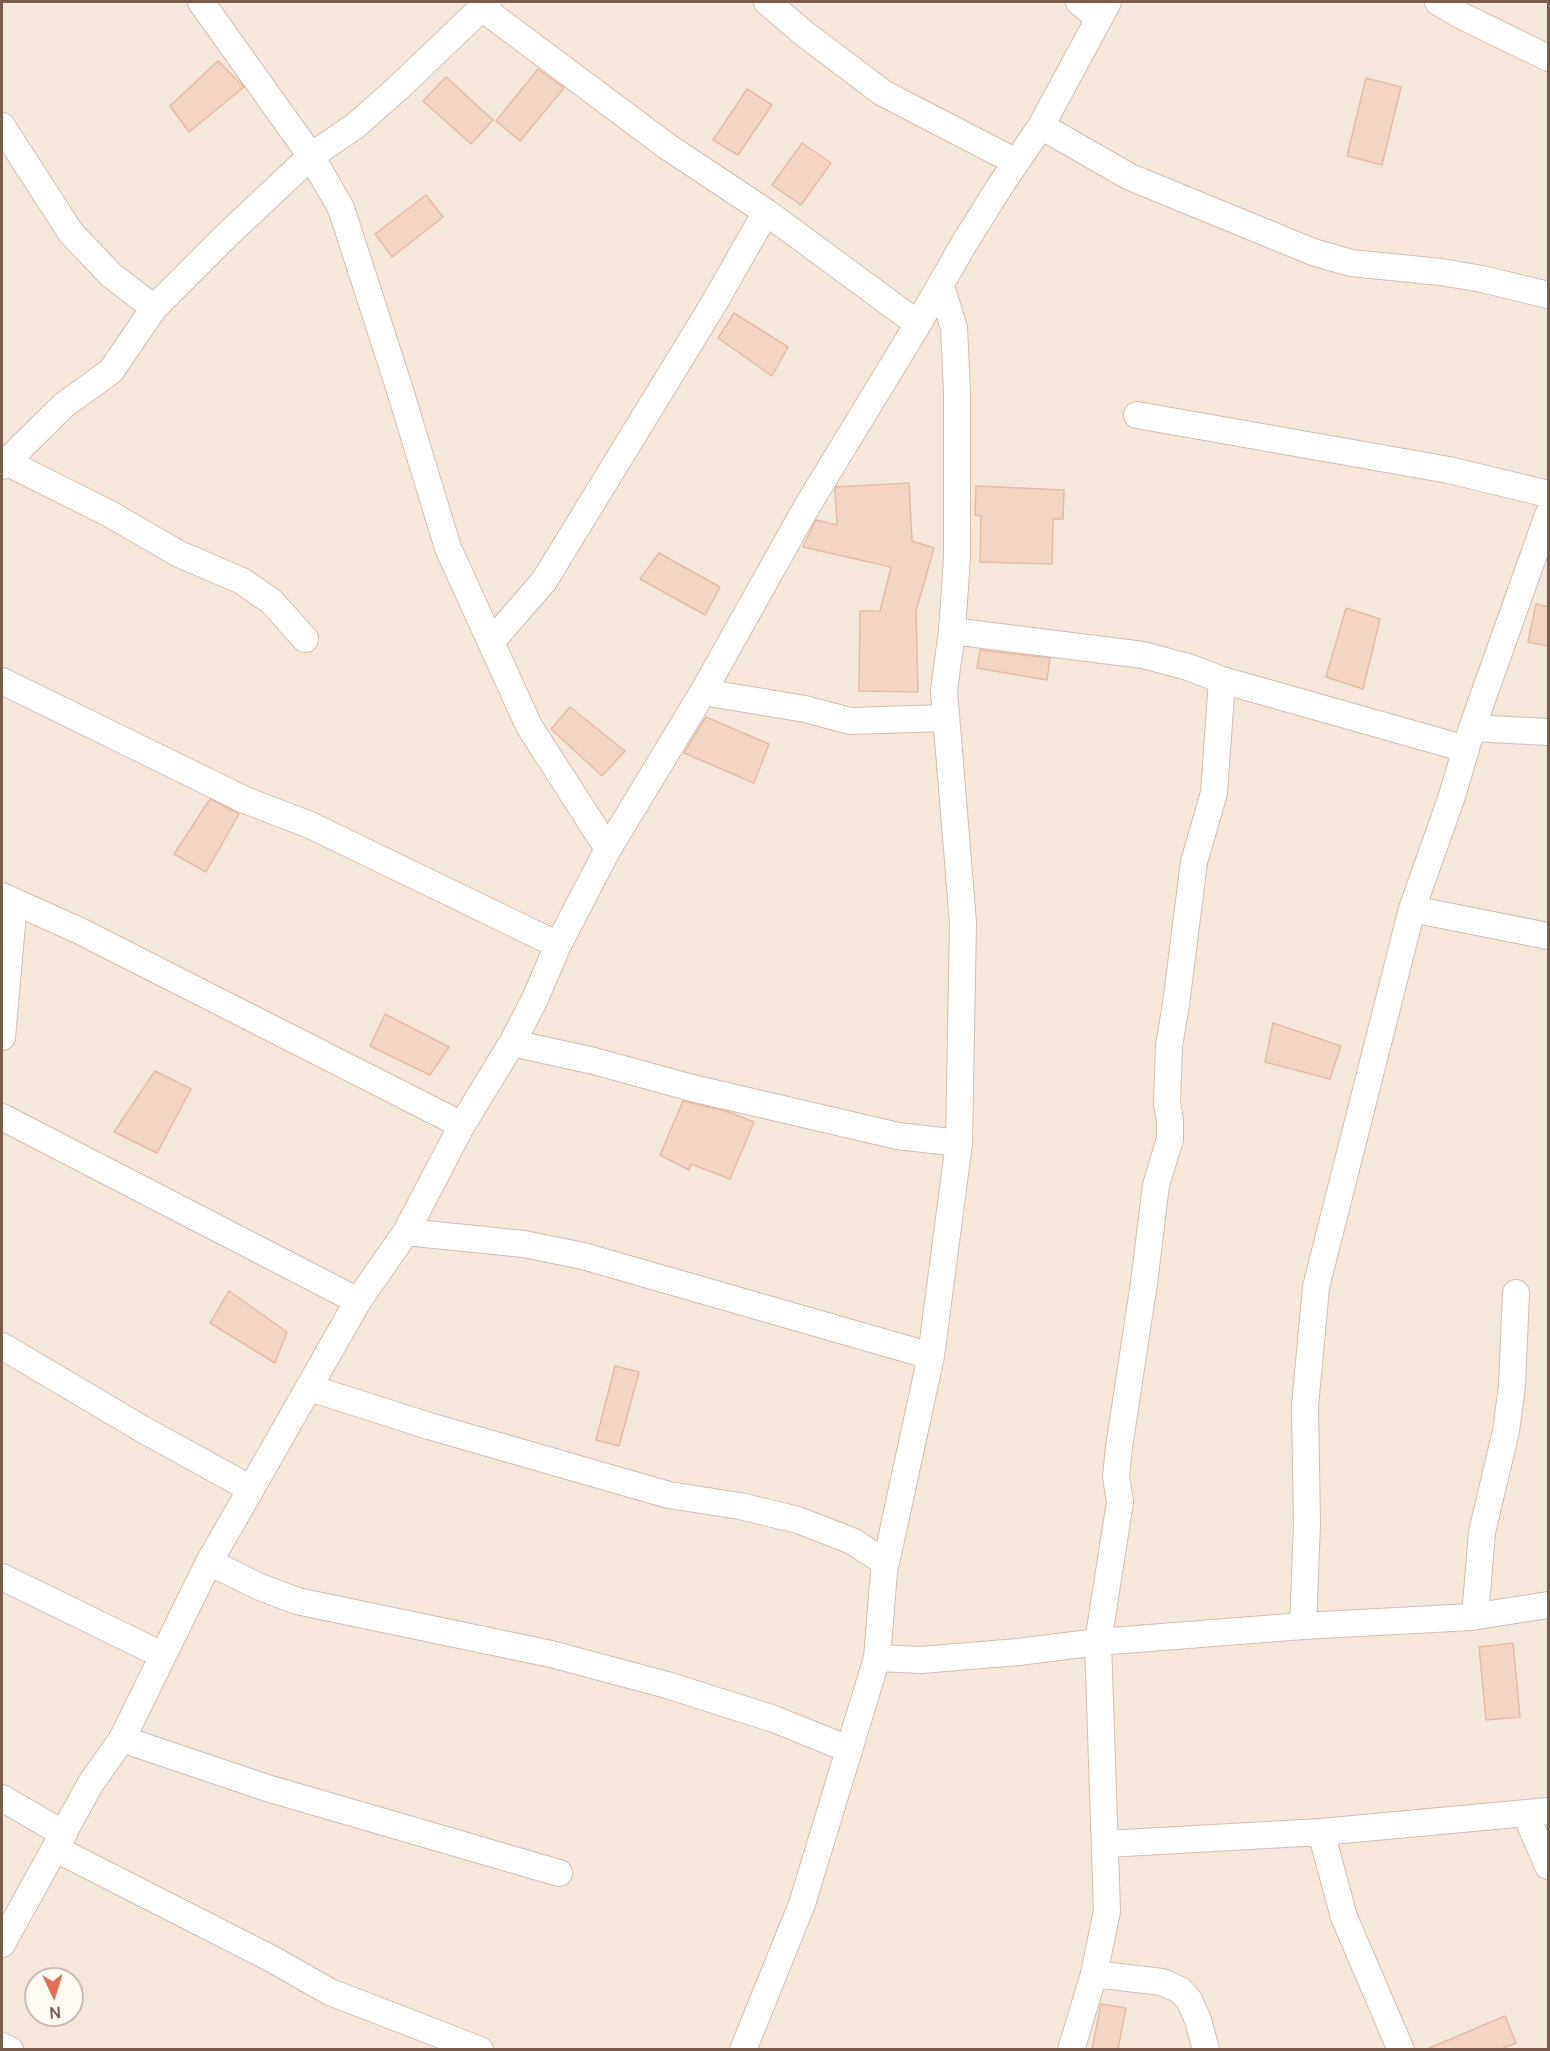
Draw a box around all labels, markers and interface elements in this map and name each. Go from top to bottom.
north arrow [24,1967,84,2027]
text: N [49,2002,62,2024]

